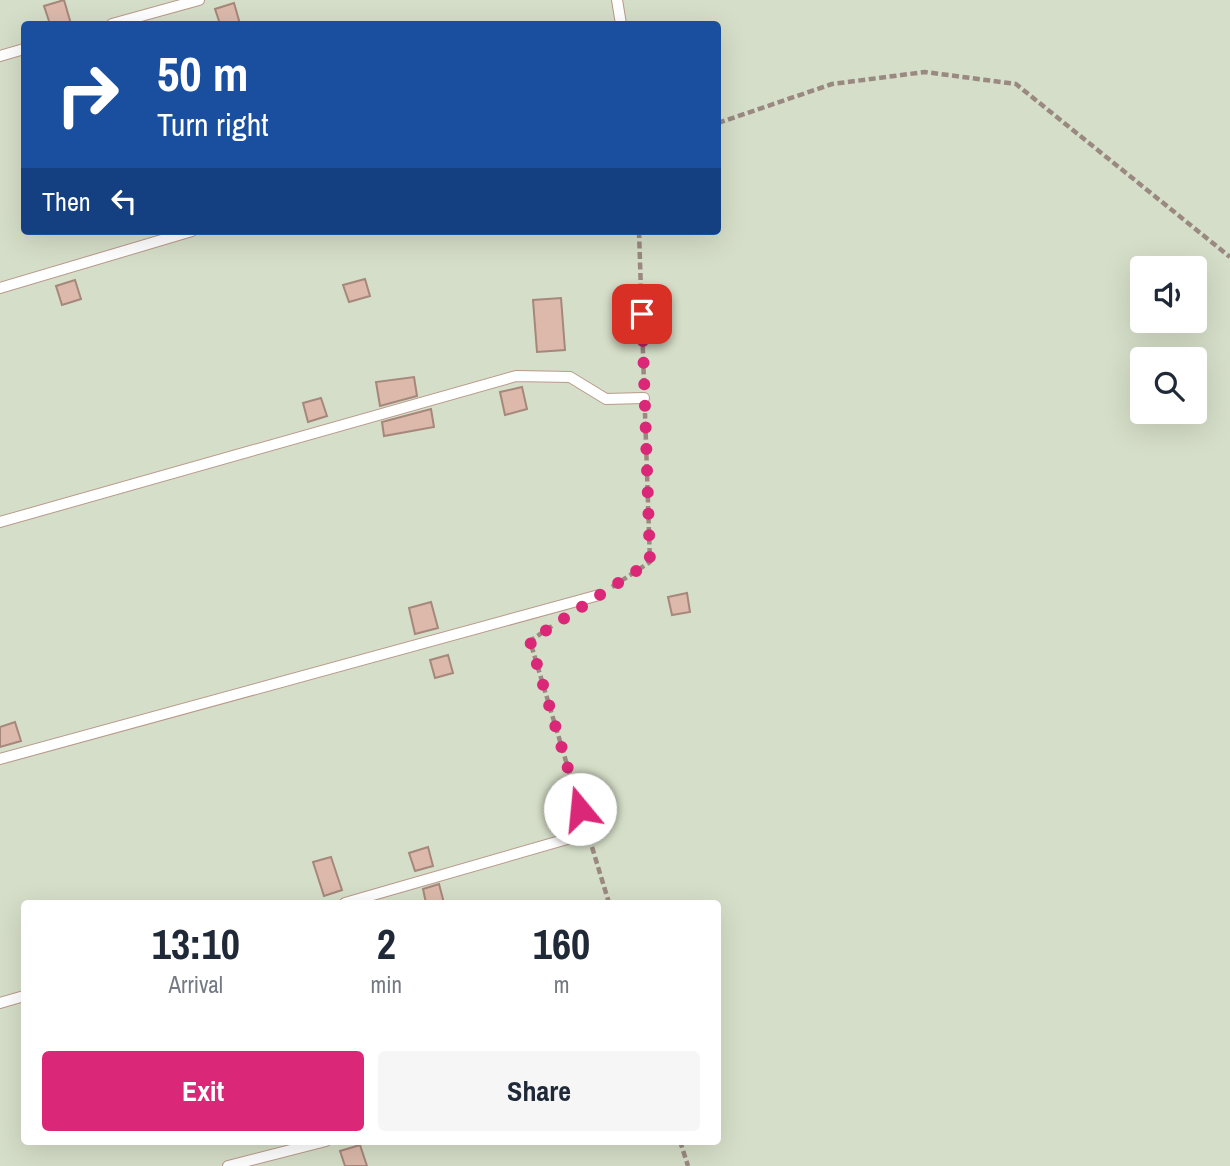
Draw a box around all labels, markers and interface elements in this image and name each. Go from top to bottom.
text: 50 m [157,40,249,106]
icon: right [42,49,133,140]
text: Turn right [157,103,269,146]
icon: left [105,182,143,220]
text: Then [42,184,91,219]
map controls [1130,256,1207,424]
button: sound [1130,256,1207,333]
pin [612,284,672,344]
icon: arrive [623,295,661,333]
button: search [1130,347,1207,424]
position arrow [543,772,617,846]
text: 13:10 [152,916,240,972]
text: 2 [377,916,396,972]
text: 160 [533,916,590,972]
text: Arrival [169,969,223,1000]
text: min [371,969,402,1000]
text: m [554,969,569,1000]
button: Exit [42,1051,364,1131]
button: Share [378,1051,700,1131]

